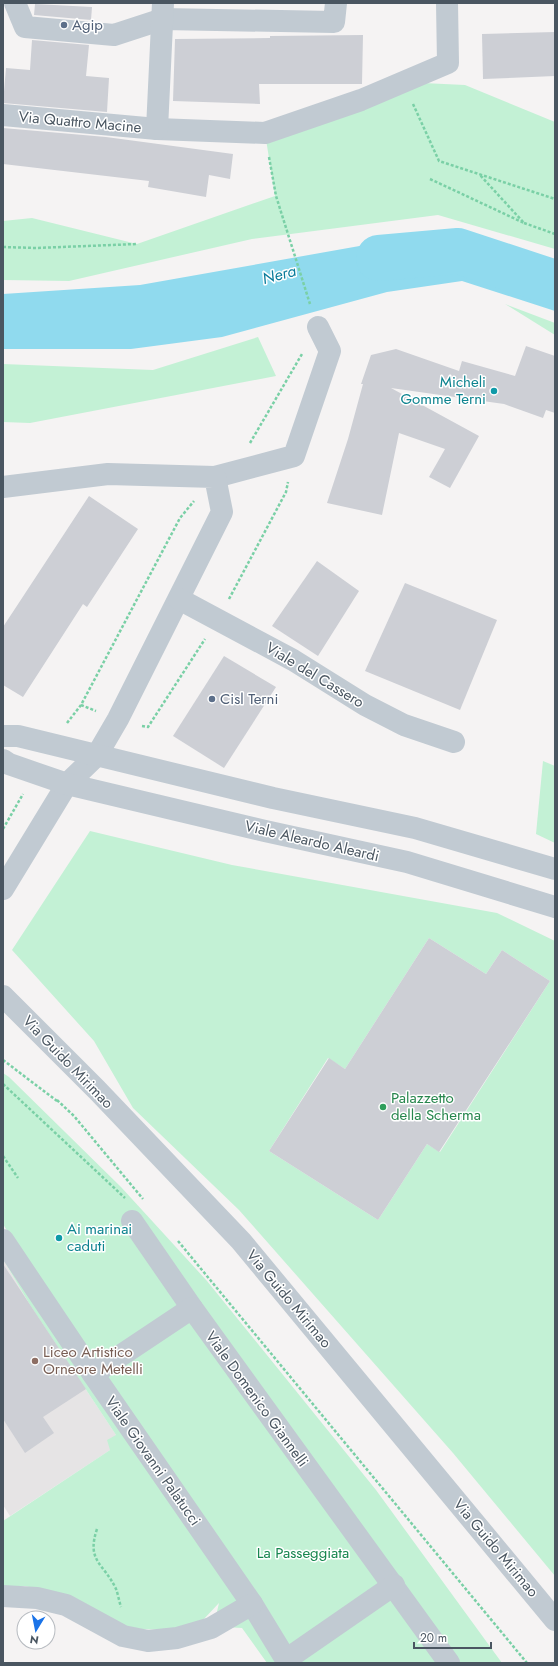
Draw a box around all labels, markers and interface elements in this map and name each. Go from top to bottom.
place label: Agip [72,14,103,36]
marker: Agip [59,20,69,30]
street label: Via Quattro Macine [18,106,143,138]
water label: Nera [260,259,299,290]
place label: Micheli Gomme Terni [400,371,486,410]
marker: Micheli Gomme Terni [489,386,499,396]
street label: Viale del Cassero [262,637,368,713]
place label: Cisl Terni [220,688,278,710]
marker: Cisl Terni [207,694,217,704]
street label: Viale Aleardo Aleardi [243,815,381,867]
street label: Via Guido Mirimao [18,1010,118,1114]
place label: Palazzetto della Scherma [391,1087,481,1126]
marker: Palazzetto della Scherma [378,1102,388,1112]
place label: Ai marinai caduti [67,1218,132,1257]
marker: Ai marinai caduti [54,1233,64,1243]
street label: Via Guido Mirimao [241,1245,337,1353]
street label: Viale Domenico Giannelli [200,1327,314,1471]
place label: Liceo Artistico Orneore Metelli [43,1341,143,1380]
marker: Liceo Artistico Orneore Metelli [30,1356,40,1366]
street label: Viale Giovanni Palatucci [100,1392,206,1530]
street label: Via Guido Mirimao [448,1494,544,1602]
park label: La Passeggiata [257,1542,349,1564]
north arrow [16,1610,56,1650]
scale bar [414,1624,491,1650]
text: 20 m [420,1629,447,1647]
text: N [29,1631,40,1648]

